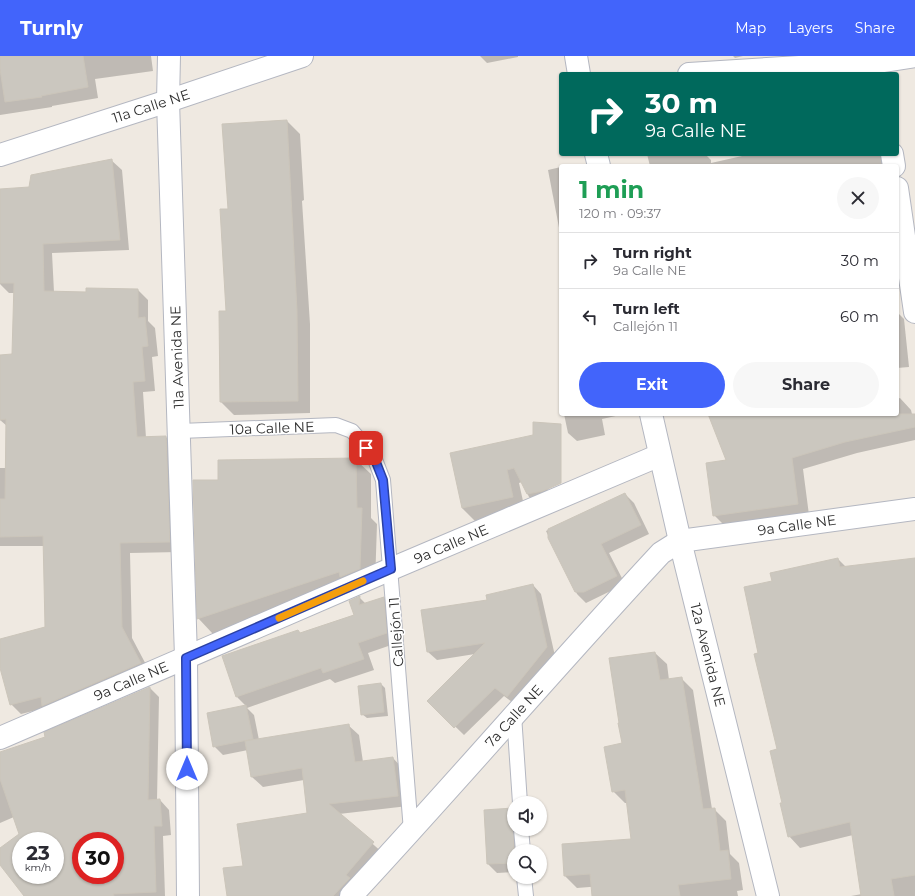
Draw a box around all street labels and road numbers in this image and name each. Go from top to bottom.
street label: 11a Calle NE [110,85,192,127]
street label: 11a Avenida NE [166,305,188,409]
street label: 10a Calle NE [229,418,315,438]
street label: 9a Calle NE [757,511,837,539]
street label: 9a Calle NE [411,520,491,568]
street label: Callejón 11 [385,597,407,667]
street label: 12a Avenida NE [686,601,730,709]
street label: 9a Calle NE [91,657,171,705]
street label: 7a Calle NE [481,681,547,751]

